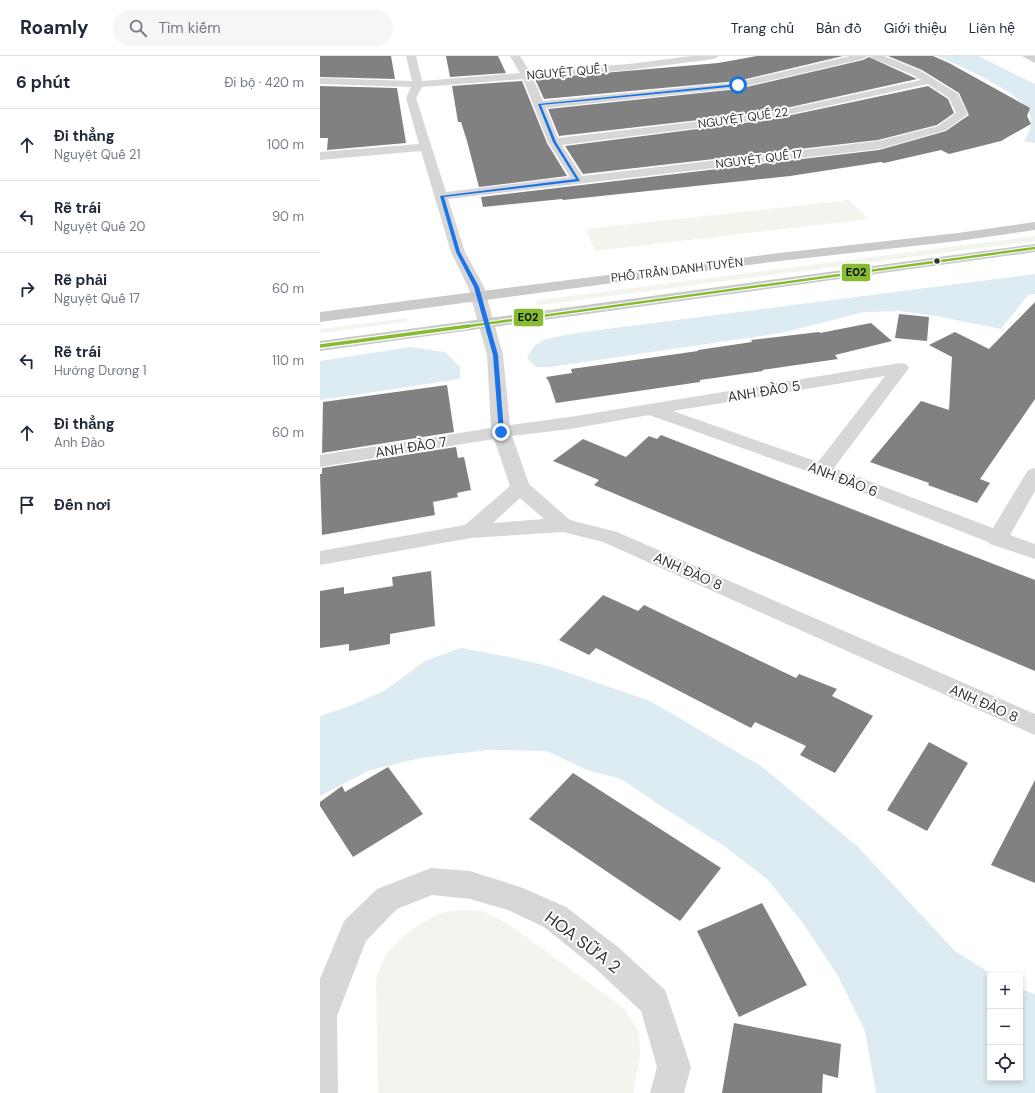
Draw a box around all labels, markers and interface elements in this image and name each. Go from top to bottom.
search box [113,10,393,46]
text: Roamly [20,15,89,40]
icon: search [127,17,149,39]
text: Tìm kiếm [159,18,221,38]
text: Trang chủ [731,19,794,37]
text: Bản đồ [816,19,862,37]
text: Giới thiệu [884,19,947,37]
text: Liên hệ [969,19,1015,37]
street label: NGUYỆT QUẾ 1 [526,60,608,84]
text: 6 phút [16,71,70,93]
text: Đi bộ · 420 m [224,74,304,91]
route start [729,76,747,94]
street label: NGUYỆT QUẾ 22 [697,104,789,132]
text: Đi thẳng [54,126,115,146]
icon: ahead [16,134,38,156]
text: 100 m [267,136,304,153]
text: Nguyệt Quế 21 [54,146,141,163]
street label: NGUYỆT QUẾ 17 [715,146,803,172]
text: Rẽ trái [54,198,101,218]
icon: left [16,206,38,228]
text: 90 m [272,208,304,225]
text: Nguyệt Quế 20 [54,218,145,235]
street label: PHỐ TRẦN DANH TUYÊN [610,254,744,286]
unlabelled marker [932,256,942,266]
line badge: E02 [841,263,871,282]
text: E02 [846,265,866,279]
text: Rẽ phải [54,270,107,290]
icon: right [16,278,38,300]
text: 60 m [272,280,304,297]
text: Nguyệt Quế 17 [54,290,140,307]
line badge: E02 [513,308,544,327]
text: E02 [518,310,538,324]
text: Rẽ trái [54,342,101,362]
icon: left [16,350,38,372]
text: 110 m [272,352,304,369]
text: Hướng Dương 1 [54,362,147,379]
street label: ANH ĐÀO 5 [726,376,802,406]
text: Đi thẳng [54,414,115,434]
icon: ahead [16,422,38,444]
route end [492,423,510,441]
text: 60 m [272,424,304,441]
street label: ANH ĐÀO 7 [374,432,448,462]
text: Anh Đào [54,434,105,451]
street label: ANH ĐÀO 6 [805,457,881,501]
icon: arrive [16,494,38,516]
text: Đến nơi [54,495,111,515]
street label: ANH ĐÀO 8 [651,548,725,594]
street label: ANH ĐÀO 8 [947,680,1021,726]
street label: HOA SỮA 2 [541,906,625,978]
map controls [987,973,1023,1081]
button: + [987,973,1023,1009]
button: − [987,1009,1023,1045]
button: locate [987,1045,1023,1081]

